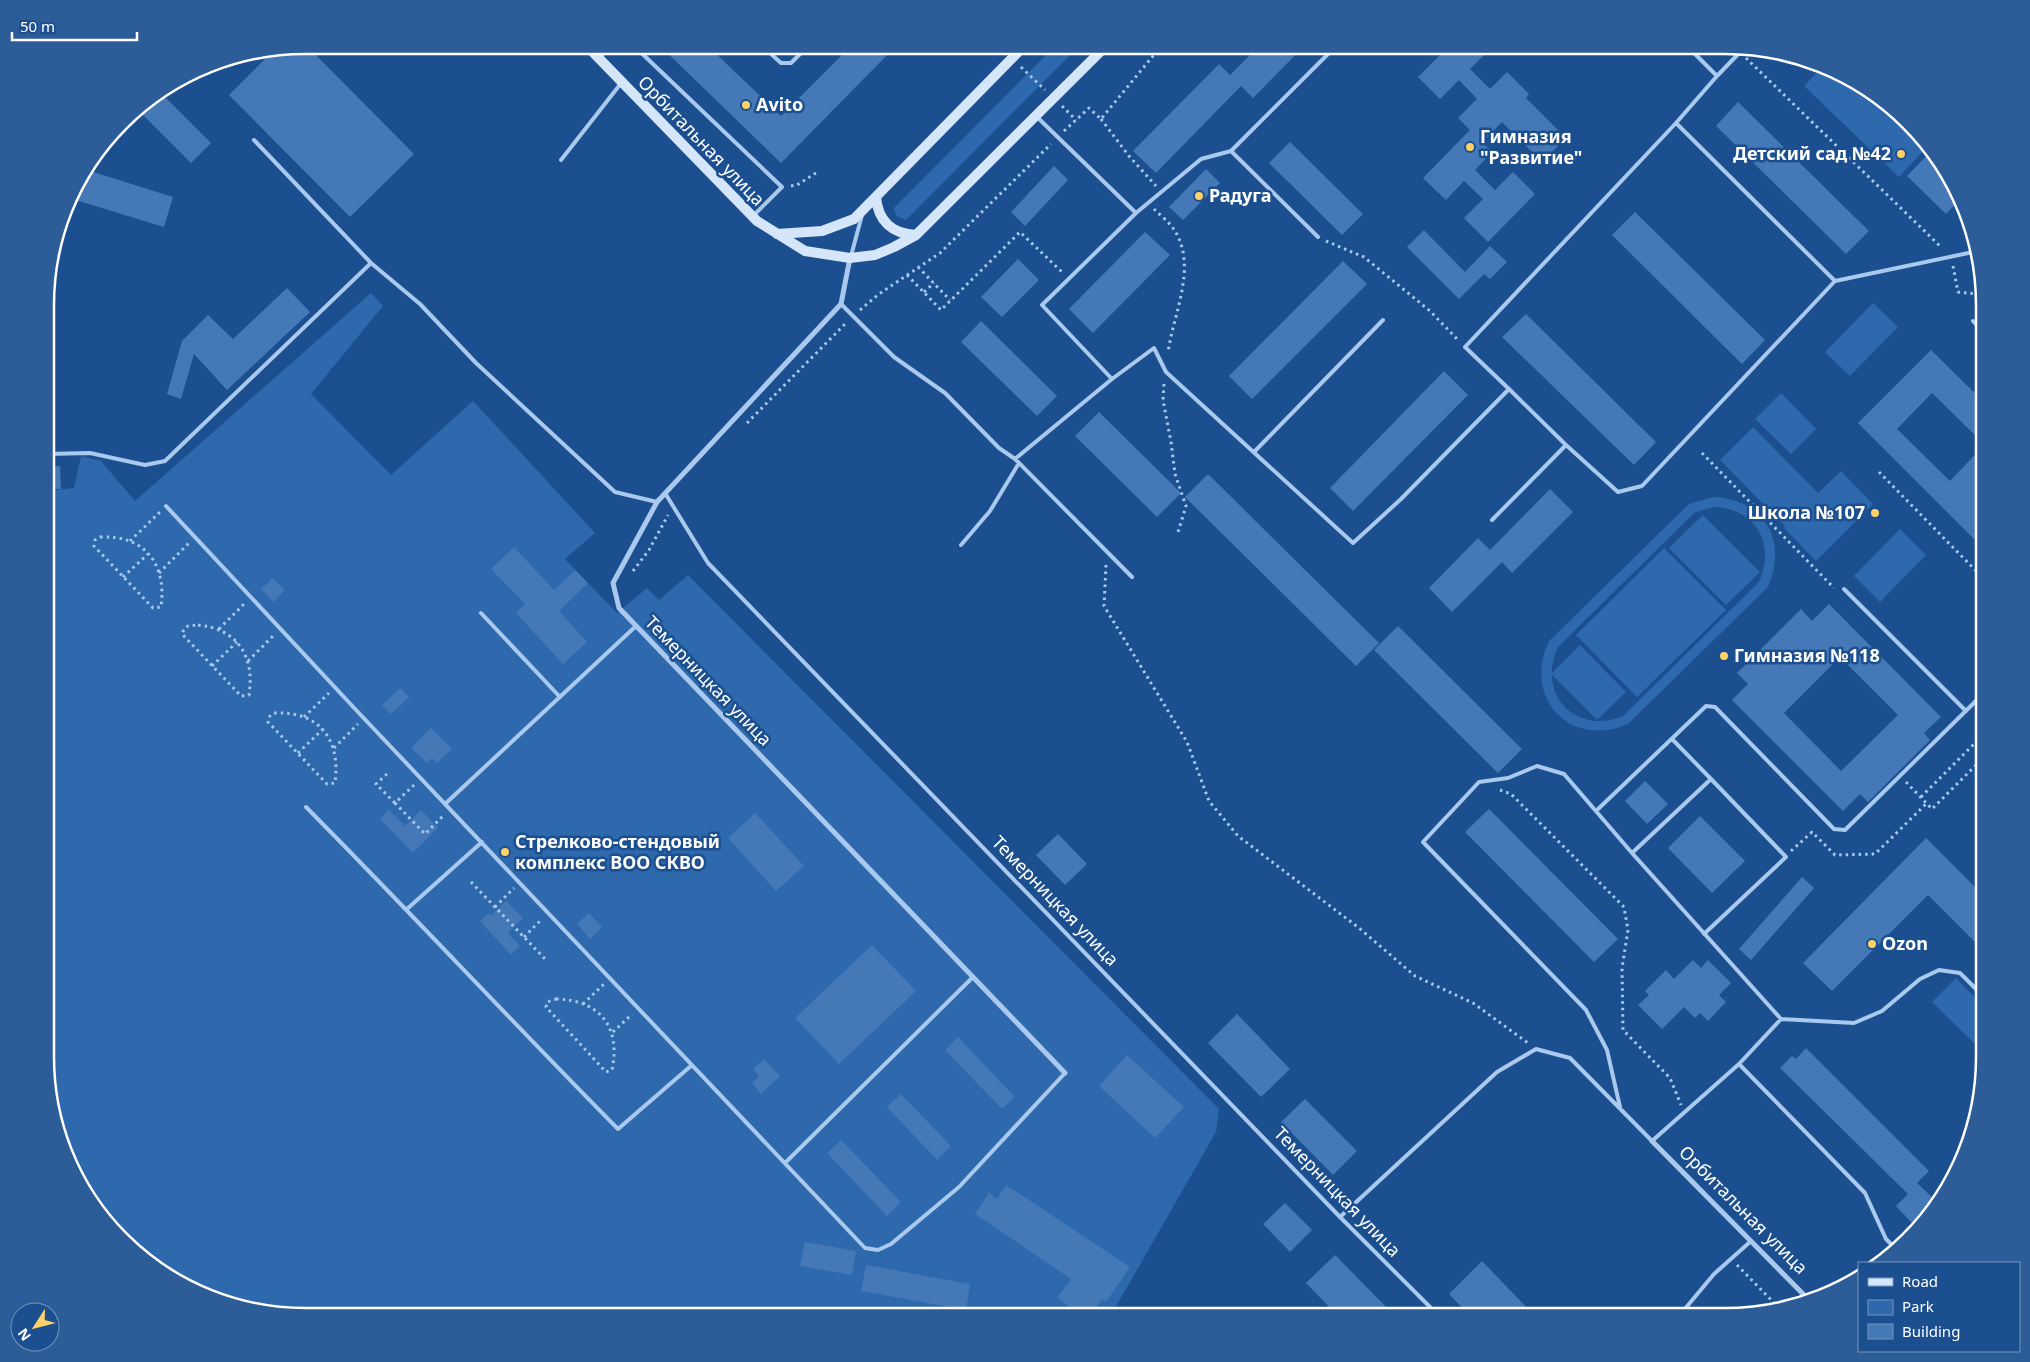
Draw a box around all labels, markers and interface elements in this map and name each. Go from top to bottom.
scale bar [12,10,138,42]
text: 50 m [20,16,55,36]
street label: Орбитальная улица [633,70,770,211]
place label: Avito [756,92,803,116]
marker: Avito [740,99,752,111]
place label: Гимназия "Развитие" [1480,124,1583,169]
marker: Гимназия "Развитие" [1464,141,1476,153]
place label: Детский сад №42 [1733,141,1891,165]
marker: Детский сад №42 [1895,148,1907,160]
place label: Радуга [1209,183,1272,207]
marker: Радуга [1193,190,1205,202]
place label: Школа №107 [1748,500,1865,524]
marker: Школа №107 [1869,507,1881,519]
street label: Темерницкая улица [640,610,777,751]
place label: Гимназия №118 [1734,643,1880,667]
marker: Гимназия №118 [1718,650,1730,662]
place label: Стрелково-стендовый комплекс ВОО СКВО [515,829,720,874]
street label: Темерницкая улица [987,830,1124,971]
marker: Стрелково-стендовый комплекс ВОО СКВО [499,846,511,858]
place label: Ozon [1882,931,1928,955]
marker: Ozon [1866,938,1878,950]
street label: Темерницкая улица [1269,1121,1406,1262]
street label: Орбитальная улица [1674,1140,1813,1279]
legend [1858,1262,2020,1352]
text: Road [1902,1271,1938,1291]
text: Park [1902,1296,1934,1316]
north arrow [10,1302,60,1352]
text: Building [1902,1321,1960,1341]
text: N [13,1325,35,1345]

